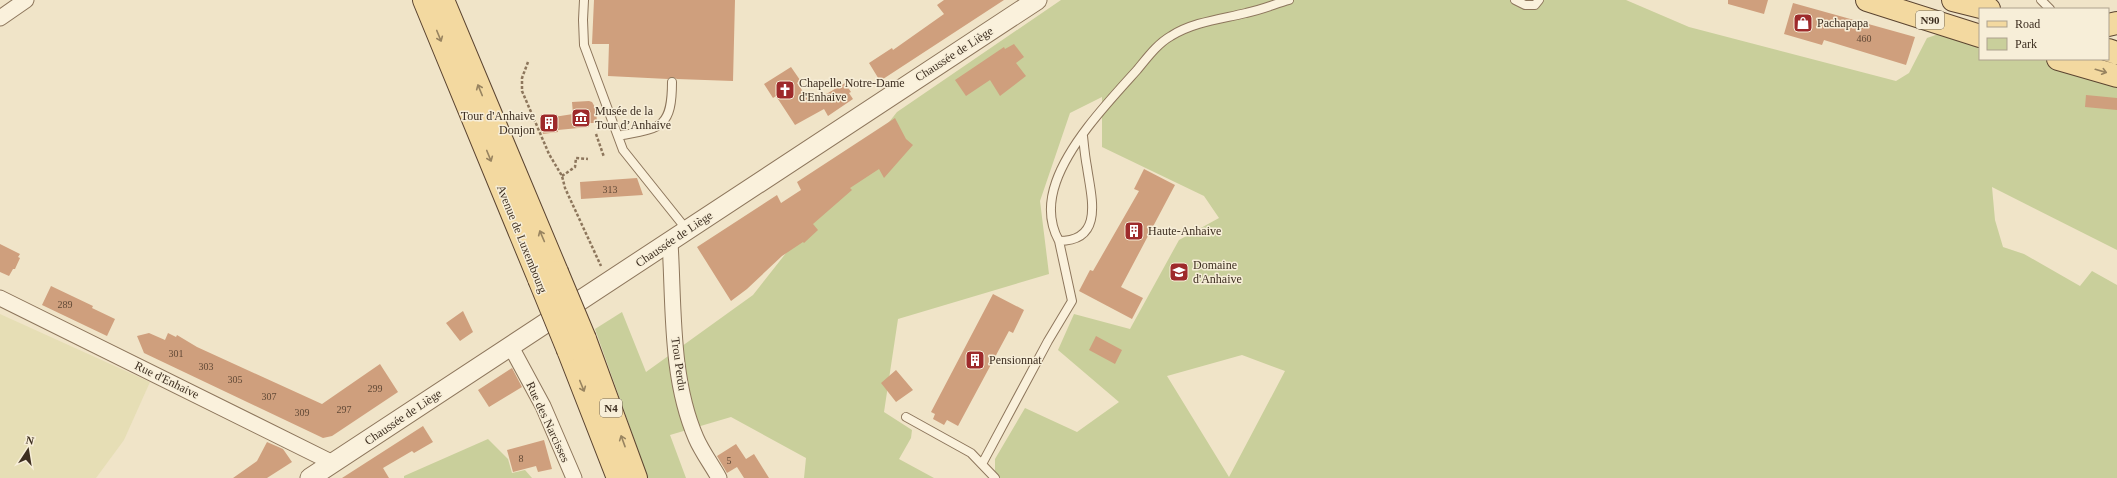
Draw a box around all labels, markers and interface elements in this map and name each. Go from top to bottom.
legend [1979,8,2109,60]
road number: N90 [1916,11,1944,29]
shop icon: Pachapapa [1792,12,1814,34]
place label: Pachapapa [1817,16,1869,30]
text: Road [2015,17,2040,31]
street label: Chaussée de Liège [912,24,996,84]
one-way arrow [436,30,443,42]
house number: 460 [1857,33,1872,44]
text: Park [2015,37,2037,51]
one-way arrow [2094,68,2107,75]
place label: Chapelle Notre-Dame d'Enhaive [799,76,905,104]
church icon: Chapelle Notre-Dame d'Enhaive [774,79,796,101]
one-way arrow [476,85,484,97]
place label: Musée de la Tour d’Anhaive [595,104,671,132]
museum icon: Musée de la Tour d’Anhaive [570,107,592,129]
place label: Tour d'Anhaive Donjon [461,109,535,137]
building icon: Tour d'Anhaive Donjon [538,112,560,134]
one-way arrow [485,150,493,162]
street label: Avenue de Luxembourg [494,183,550,295]
house number: 313 [603,184,618,195]
street label: Chaussée de Liège [633,208,715,270]
building icon: Haute-Anhaive [1123,220,1145,242]
place label: Haute-Anhaive [1148,224,1221,238]
one-way arrow [537,230,545,242]
place label: Domaine d'Anhaive [1193,258,1242,286]
school or university icon: Domaine d'Anhaive [1168,261,1190,283]
house number: 289 [58,299,73,310]
street label: Trou Perdu [668,336,690,392]
house number: 301 [169,348,184,359]
building icon: Pensionnat [964,349,986,371]
place label: Pensionnat [989,353,1042,367]
street label: Rue d'Enhaive [133,358,201,402]
house number: 303 [199,361,214,372]
house number: 305 [228,374,243,385]
street label: Rue des Narcisses [523,379,573,465]
one-way arrow [579,379,587,391]
house number: 299 [368,383,383,394]
street label: Chaussée de Liège [362,386,444,448]
house number: 307 [262,391,277,402]
road number: N4 [600,399,622,417]
house number: 297 [337,404,352,415]
house number: 309 [295,407,310,418]
north arrow [8,430,48,470]
text: N [25,434,35,447]
one-way arrow [619,436,627,448]
house number: 8 [519,453,524,464]
house number: 5 [727,455,732,466]

